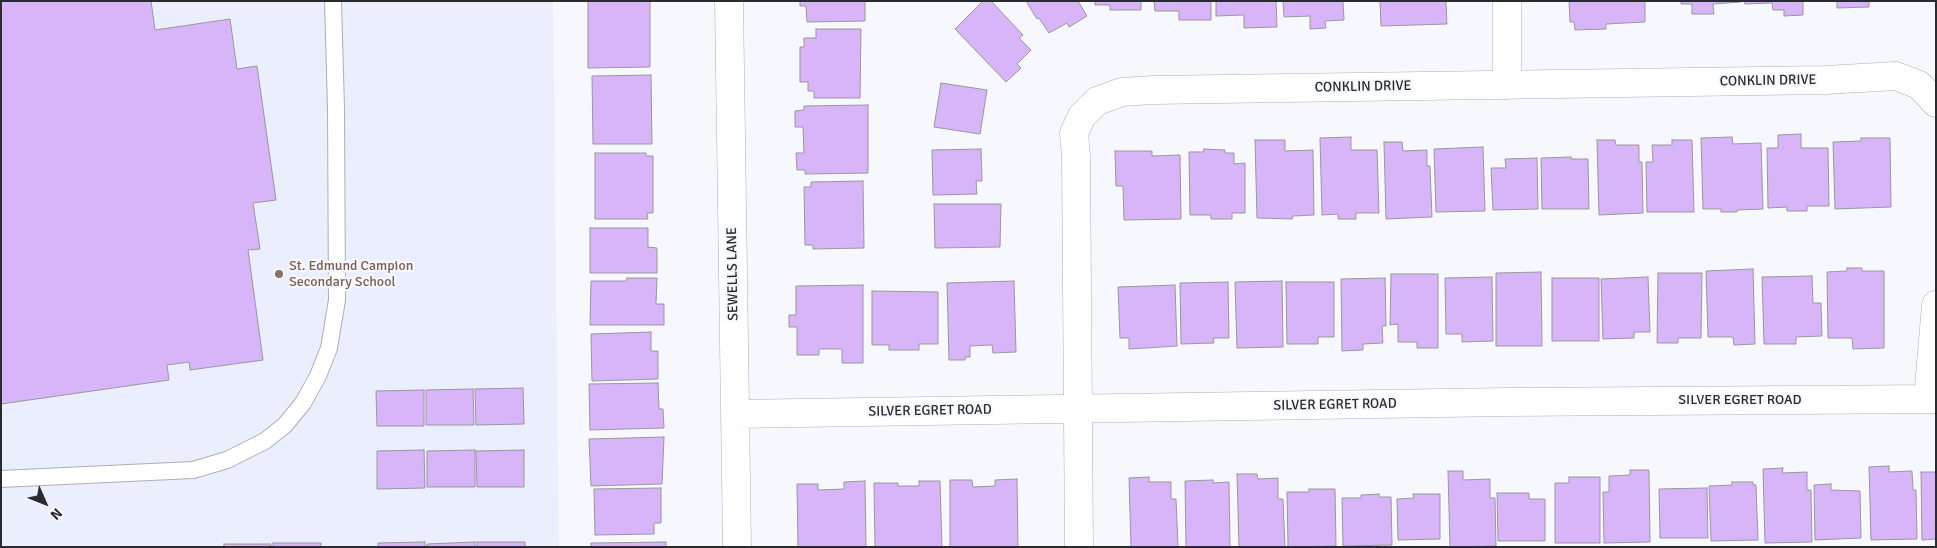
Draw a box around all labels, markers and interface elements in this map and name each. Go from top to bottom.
street label: CONKLIN DRIVE [1719,72,1817,90]
street label: CONKLIN DRIVE [1314,78,1412,96]
street label: SEWELLS LANE [724,227,742,321]
place label: St. Edmund Campion Secondary School [289,258,413,290]
marker: St. Edmund Campion Secondary School [273,268,285,280]
street label: SILVER EGRET ROAD [1678,392,1802,408]
street label: SILVER EGRET ROAD [1273,396,1397,414]
street label: SILVER EGRET ROAD [868,402,992,420]
north arrow [20,478,70,528]
text: N [47,504,66,523]

